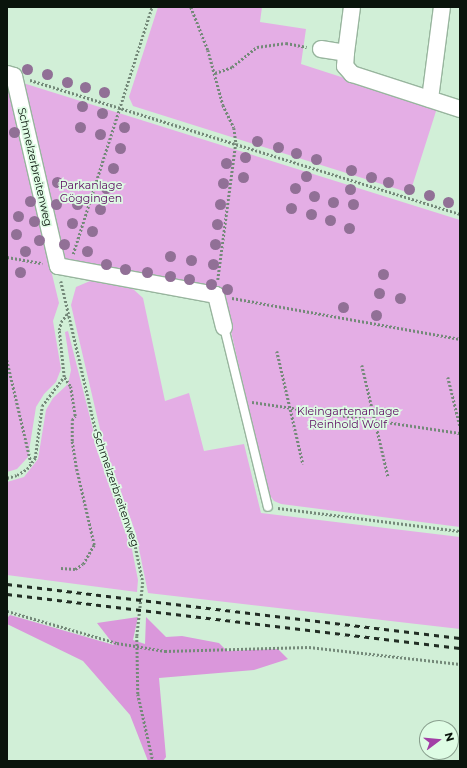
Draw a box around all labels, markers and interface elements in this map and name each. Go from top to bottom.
street label: Schmelzerbreitenweg [15,106,55,228]
park label: Parkanlage Göggingen [60,179,122,205]
park label: Kleingartenanlage Reinhold Wolf [297,405,399,431]
street label: Schmelzerbreitenweg [90,430,142,548]
north arrow [419,720,459,760]
text: N [442,731,458,743]

